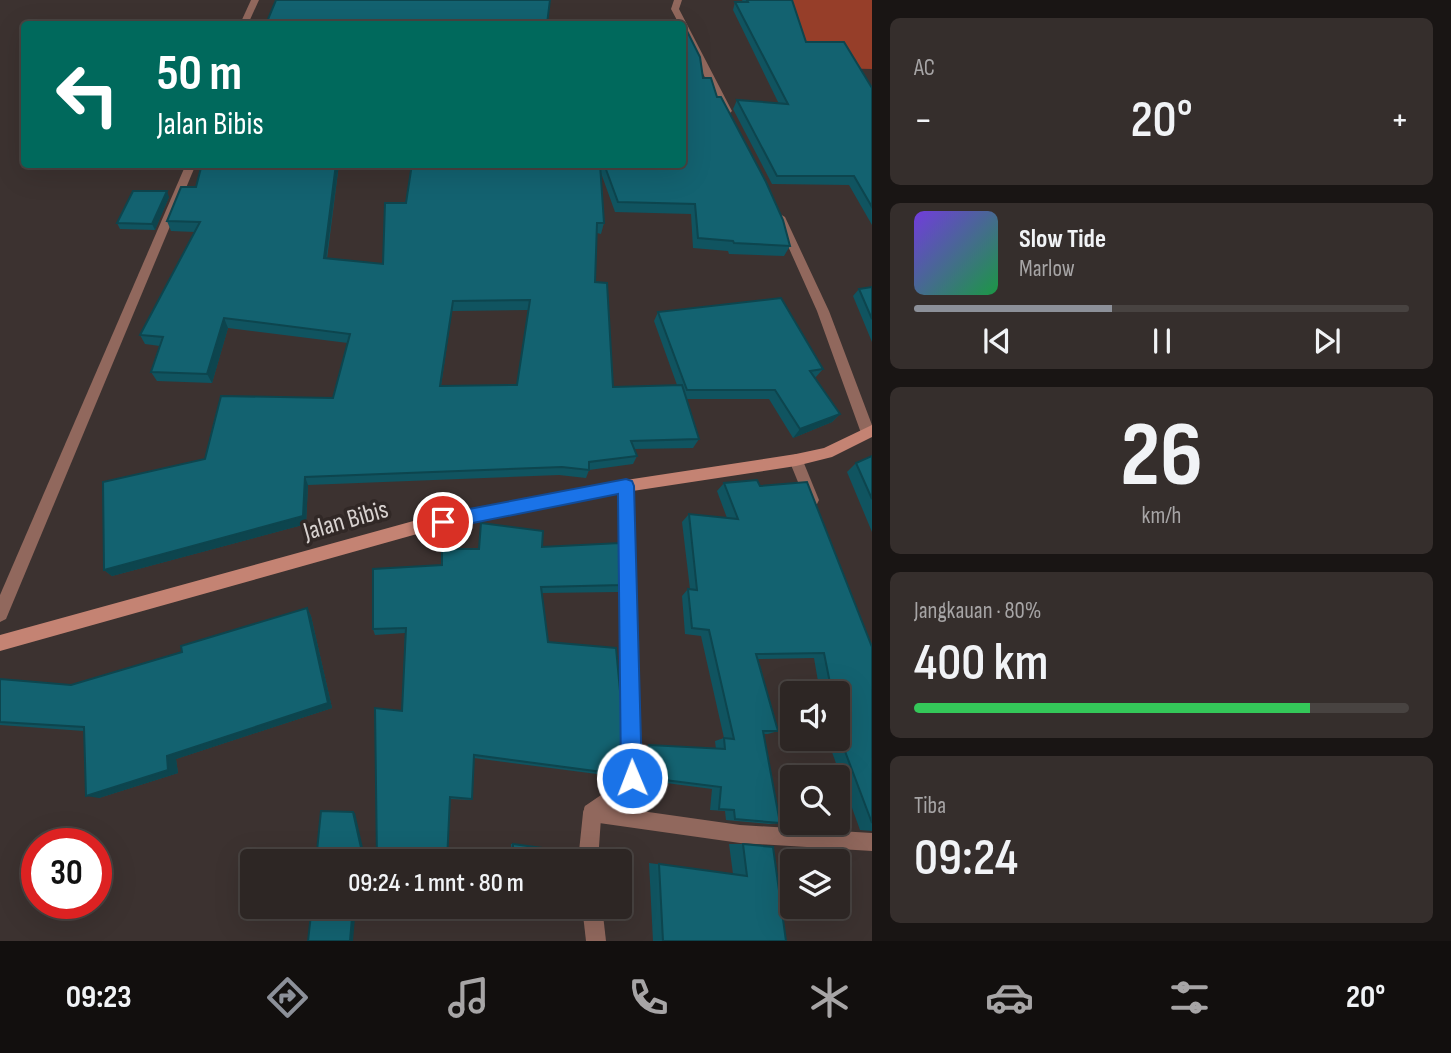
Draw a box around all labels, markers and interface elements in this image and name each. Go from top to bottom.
text: 50 m [157,45,242,104]
icon: left [42,49,133,140]
text: AC [914,54,935,82]
text: 20° [1130,89,1193,152]
text: − [914,98,933,143]
text: + [1390,98,1409,143]
text: Jalan Bibis [157,105,264,144]
text: Slow Tide [1019,224,1106,255]
text: Marlow [1019,255,1075,283]
icon: previous [978,322,1016,360]
icon: pause [1143,322,1181,360]
icon: next [1308,322,1346,360]
text: 26 [1120,402,1203,511]
pin [413,492,473,552]
street label: Jalan Bibis [299,494,392,548]
text: km/h [1142,502,1181,530]
icon: arrive [424,503,462,541]
text: Jangkauan · 80% [914,597,1041,625]
text: 400 km [914,632,1049,695]
map controls [780,681,850,919]
button: sound [780,681,850,751]
position arrow [595,741,669,815]
button: search [780,765,850,835]
text: Tiba [914,792,946,820]
text: 09:24 [914,827,1018,890]
speed limit sign: 30 [21,828,112,919]
button: layers [780,849,850,919]
text: 09:24 · 1 mnt · 80 m [348,868,524,899]
icon: directions [263,973,312,1022]
icon: music [444,973,493,1022]
icon: phone [624,973,673,1022]
icon: climate [805,973,854,1022]
icon: car [985,973,1034,1022]
icon: filters [1165,973,1214,1022]
text: 09:23 [66,978,132,1017]
text: 20° [1346,978,1385,1017]

